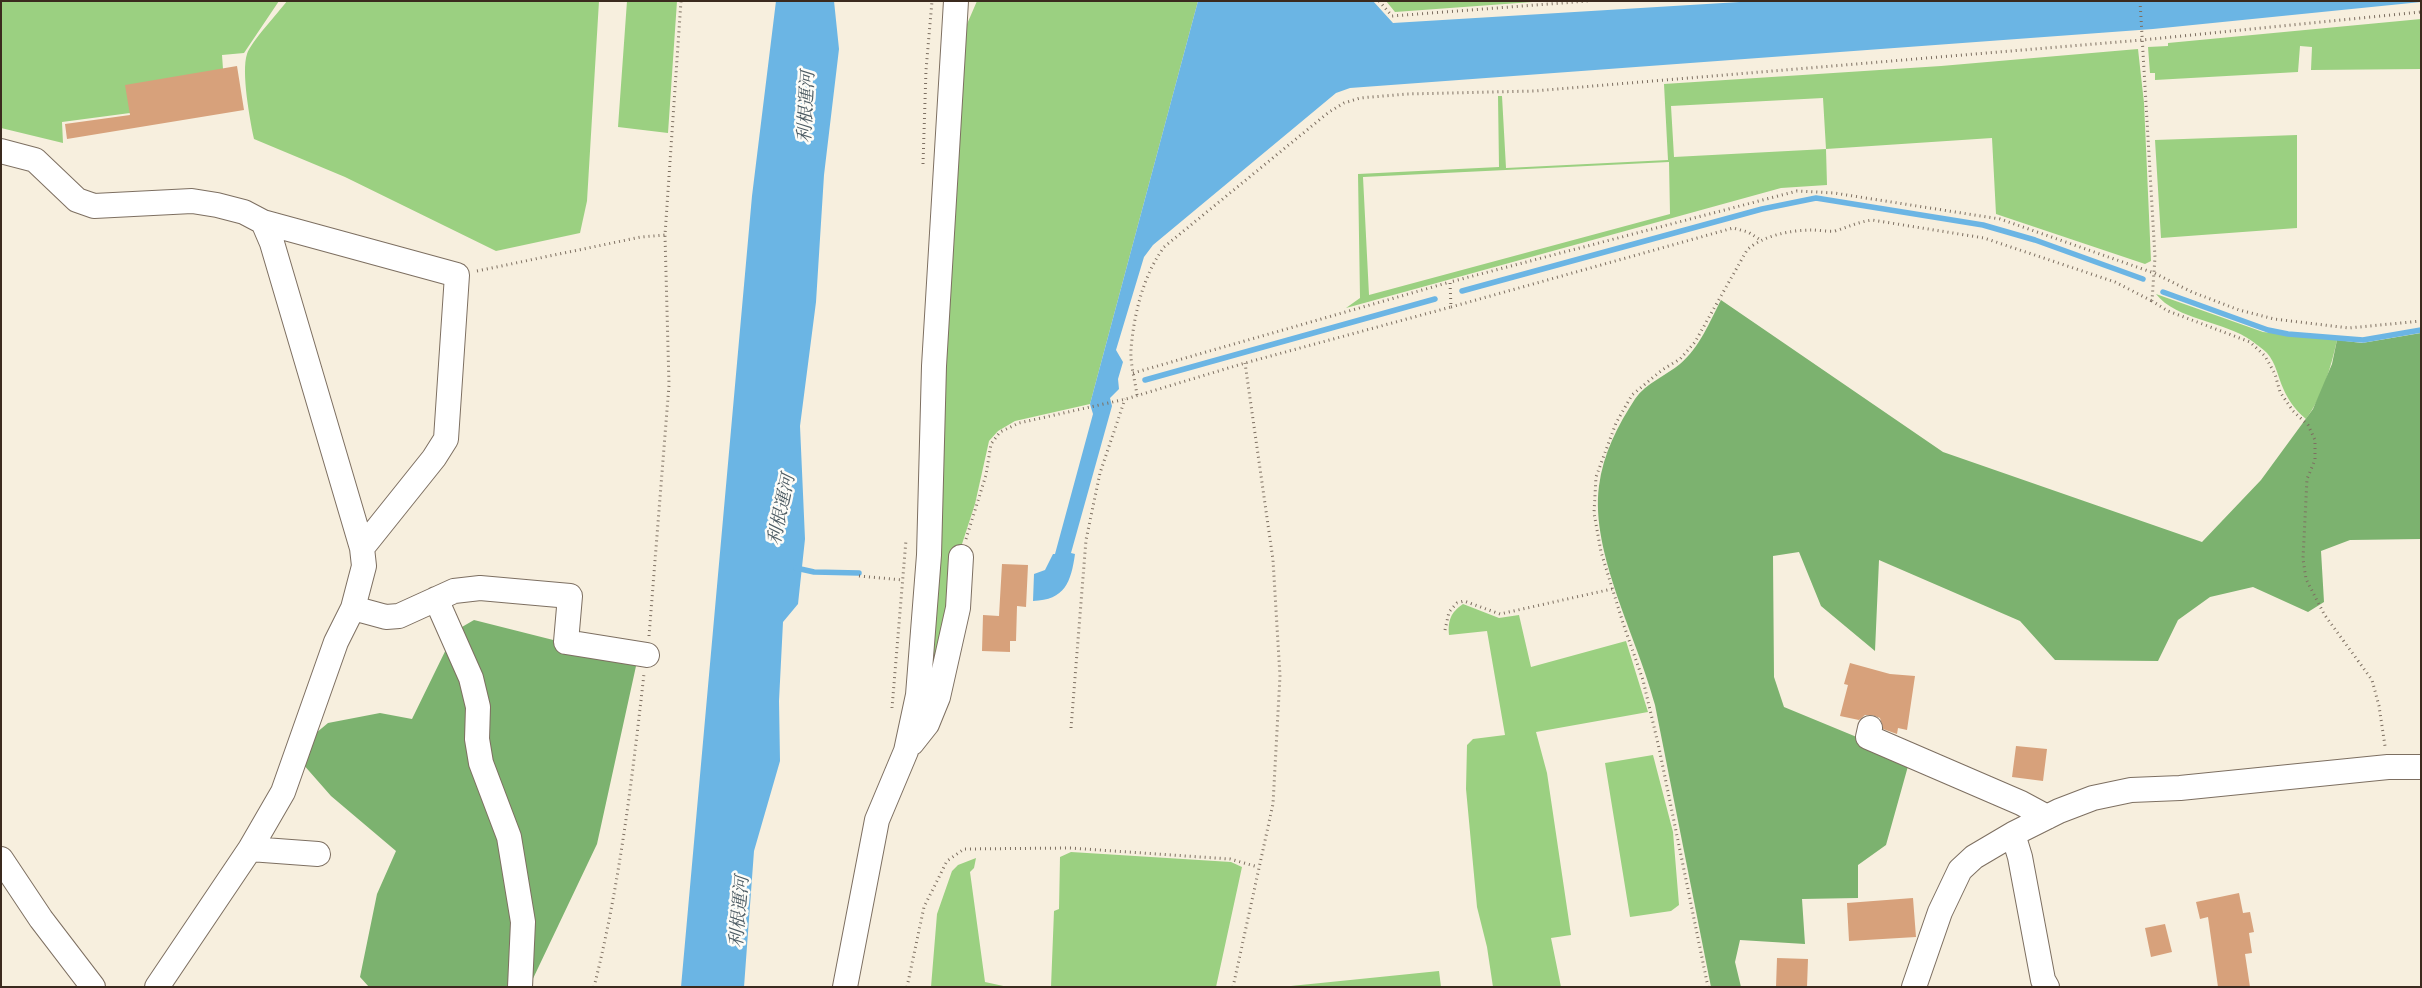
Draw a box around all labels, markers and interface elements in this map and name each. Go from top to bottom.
water label: 利根運河 [795,70,821,144]
water label: 利根運河 [765,473,801,547]
water label: 利根運河 [727,875,755,949]

